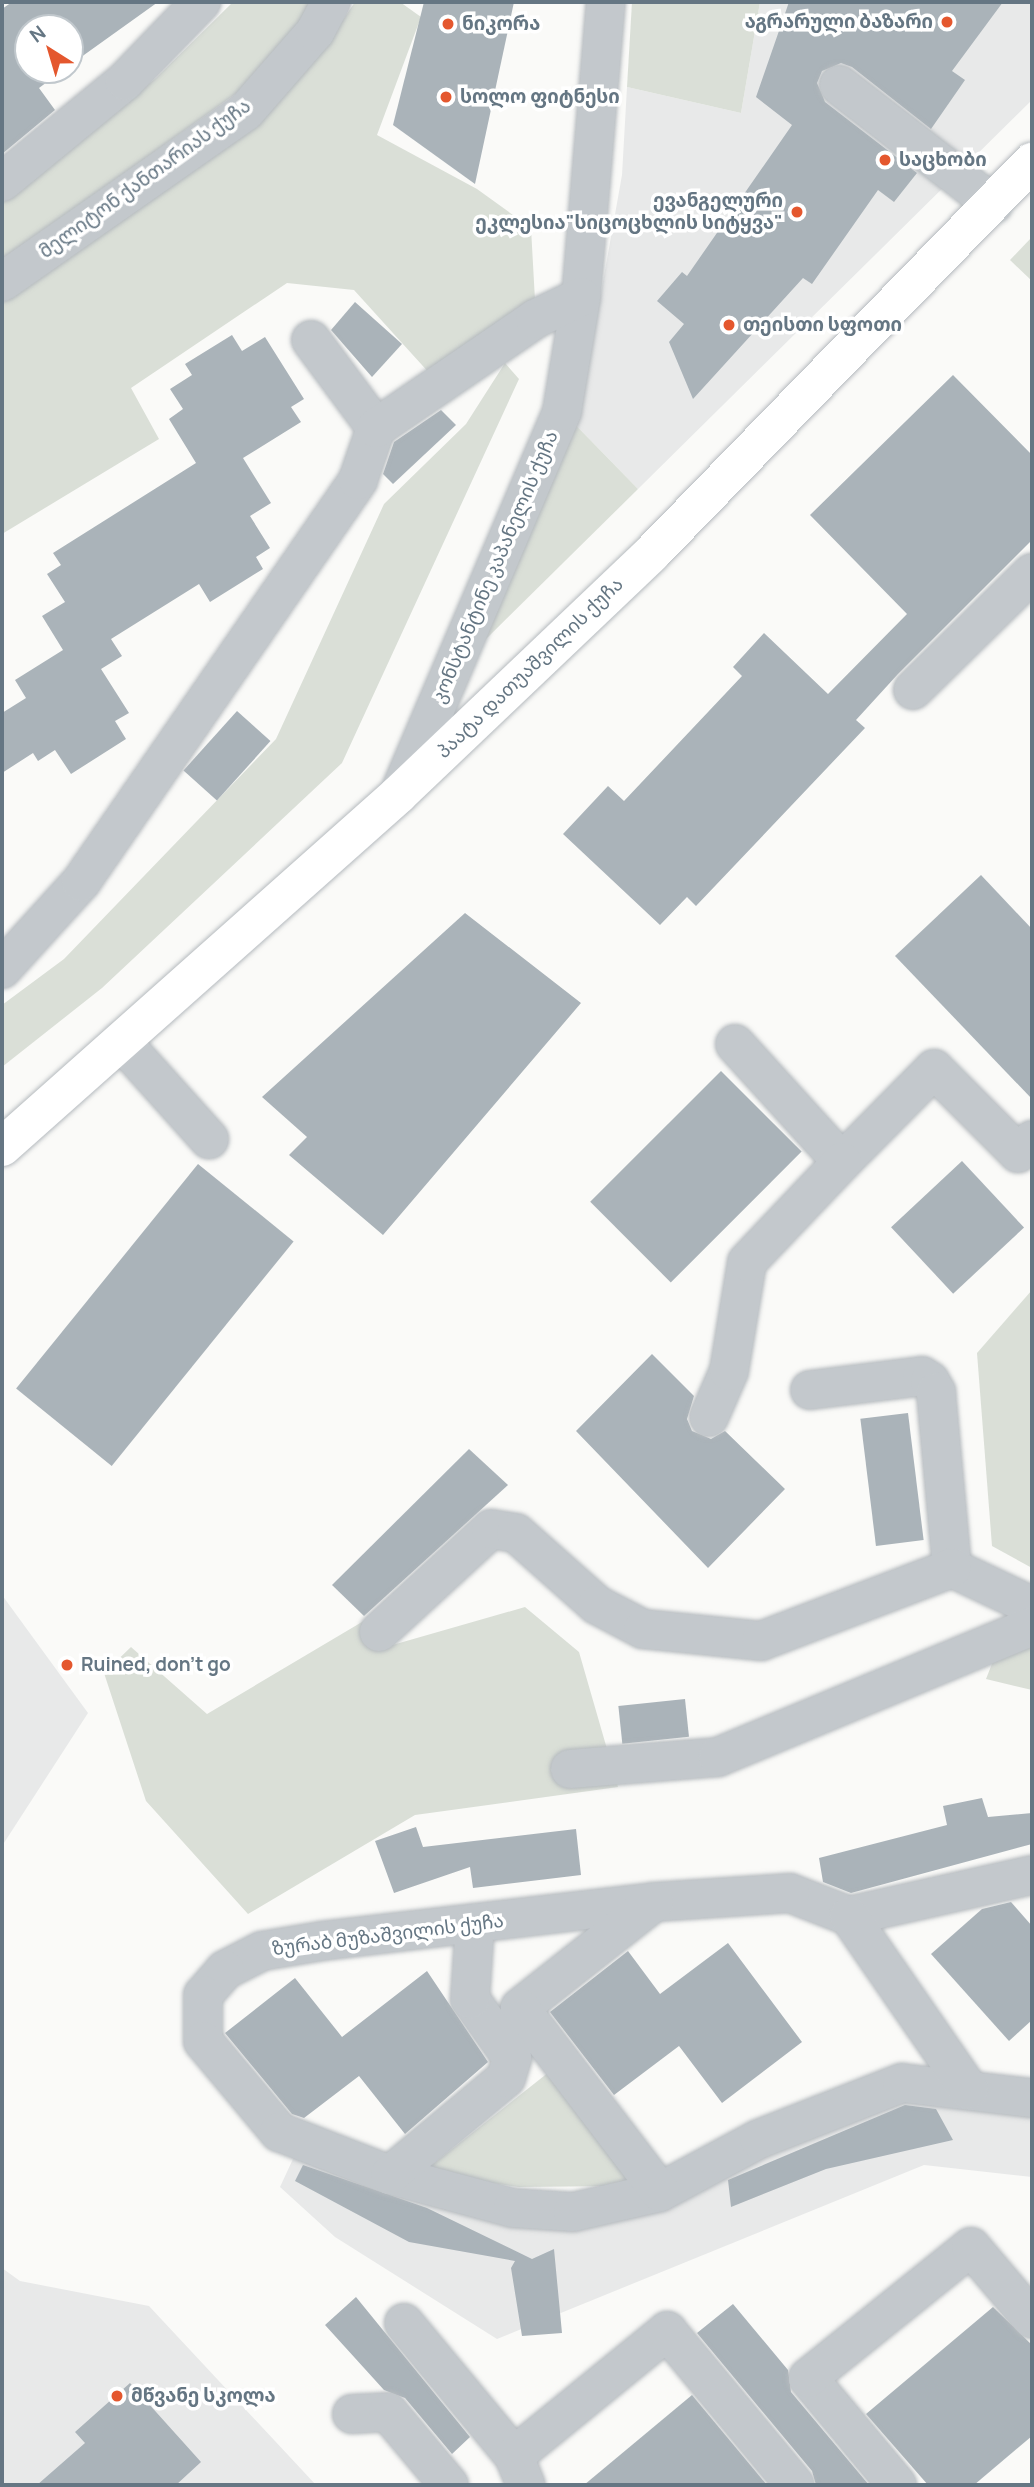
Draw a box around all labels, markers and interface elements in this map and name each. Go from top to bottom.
place label: აგრარული ბაზარი [745,11,933,33]
place label: ნიკორა [462,13,540,35]
north arrow [14,14,84,84]
marker: აგრარული ბაზარი [939,14,955,30]
marker: ნიკორა [440,16,456,32]
text: N [24,19,51,48]
place label: სოლო ფიტნესი [460,86,620,108]
marker: სოლო ფიტნესი [438,89,454,105]
street label: მელიტონ ქანთარიას ქუჩა [35,95,255,263]
place label: საცხობი [899,149,987,171]
marker: საცხობი [877,152,893,168]
place label: ევანგელური ეკლესია"სიცოცხლის სიტყვა" [475,190,783,234]
marker: ევანგელური ეკლესია"სიცოცხლის სიტყვა" [789,204,805,220]
place label: თეისთი სფოთი [743,314,902,336]
marker: თეისთი სფოთი [721,317,737,333]
street label: კონსტანტინე კაპანელის ქუჩა [427,427,563,707]
street label: პაატა დათუაშვილის ქუჩა [432,573,628,763]
place label: Ruined, don't go [81,1654,231,1676]
marker: Ruined, don't go [59,1657,75,1673]
street label: ზურაბ მუზაშვილის ქუჩა [271,1909,505,1961]
place label: მწვანე სკოლა [131,2385,276,2407]
marker: მწვანე სკოლა [109,2388,125,2404]

